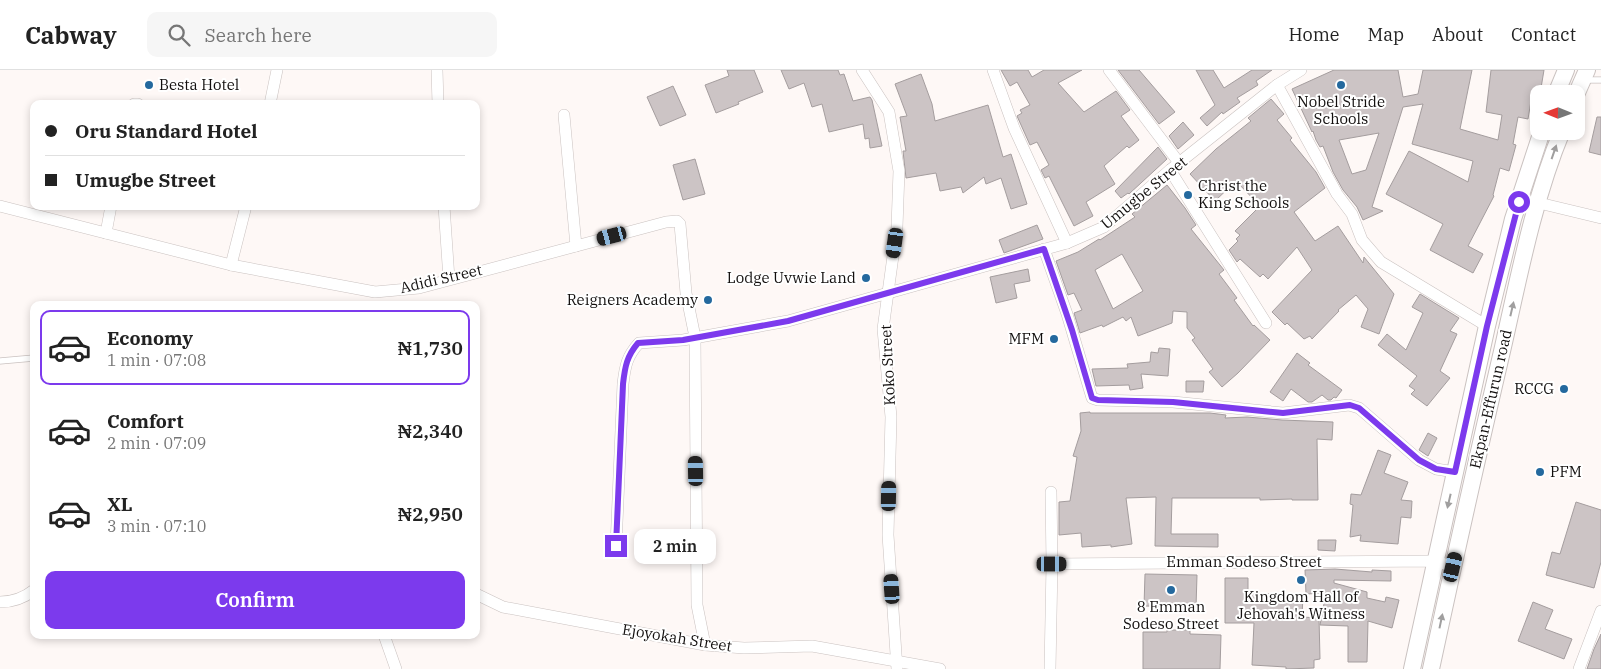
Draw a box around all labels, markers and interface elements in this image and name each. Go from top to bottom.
search box [147,12,497,57]
text: Cabway [25,19,117,51]
icon: search [165,21,193,49]
text: Search here [205,23,312,47]
text: Home [1288,23,1340,46]
text: Map [1368,23,1404,46]
text: About [1432,23,1483,46]
text: Contact [1511,23,1576,46]
place label: Besta Hotel [159,75,239,94]
marker: Besta Hotel [143,79,155,91]
marker: Nobel Stride Schools [1335,79,1347,91]
north arrow [1530,85,1585,140]
map controls [1530,85,1585,140]
place label: Nobel Stride Schools [1297,92,1385,128]
text: Oru Standard Hotel [75,119,257,143]
one-way arrow [1550,145,1558,160]
street label: Umugbe Street [1097,152,1191,233]
text: Umugbe Street [75,168,216,192]
place label: Christ the King Schools [1198,176,1289,212]
marker: Christ the King Schools [1182,189,1194,201]
route start [1508,191,1530,213]
car [595,225,628,247]
car [885,227,904,259]
street label: Adidi Street [398,260,484,297]
place label: Lodge Uvwie Land [727,268,856,287]
marker: Lodge Uvwie Land [860,272,872,284]
place label: Reigners Academy [567,290,698,309]
marker: Reigners Academy [702,294,714,306]
one-way arrow [1508,302,1516,317]
street label: Koko Street [876,324,899,406]
icon: car [47,325,92,370]
text: Economy [107,326,193,350]
street label: Ekpan-Effurun road [1465,327,1516,470]
place label: MFM [1008,329,1044,348]
marker: MFM [1048,333,1060,345]
text: ₦1,730 [397,336,463,360]
text: 1 min · 07:08 [107,350,206,370]
place label: RCCG [1514,379,1554,398]
marker: RCCG [1558,383,1570,395]
icon: car [47,408,92,453]
text: Comfort [107,409,184,433]
text: ₦2,340 [397,419,463,443]
text: 2 min · 07:09 [107,433,206,453]
car [688,456,703,486]
place label: PFM [1550,462,1582,481]
marker: PFM [1534,466,1546,478]
car [881,481,896,511]
icon: car [47,491,92,536]
text: XL [107,492,133,516]
one-way arrow [1445,493,1453,508]
text: ₦2,950 [397,502,463,526]
text: 3 min · 07:10 [107,516,206,536]
callout: 2 min [634,528,716,564]
route end [605,535,627,557]
text: 2 min [653,536,697,556]
car [1442,551,1463,583]
street label: Emman Sodeso Street [1166,552,1322,571]
car [1037,557,1067,572]
button: Confirm [45,571,465,629]
car [883,574,900,604]
marker: Kingdom Hall of Jehovah's Witness [1295,574,1307,586]
marker: 8 Emman Sodeso Street [1165,584,1177,596]
place label: Kingdom Hall of Jehovah's Witness [1237,587,1365,623]
place label: 8 Emman Sodeso Street [1123,597,1219,633]
one-way arrow [1437,614,1445,629]
street label: Ejoyokah Street [621,619,733,656]

